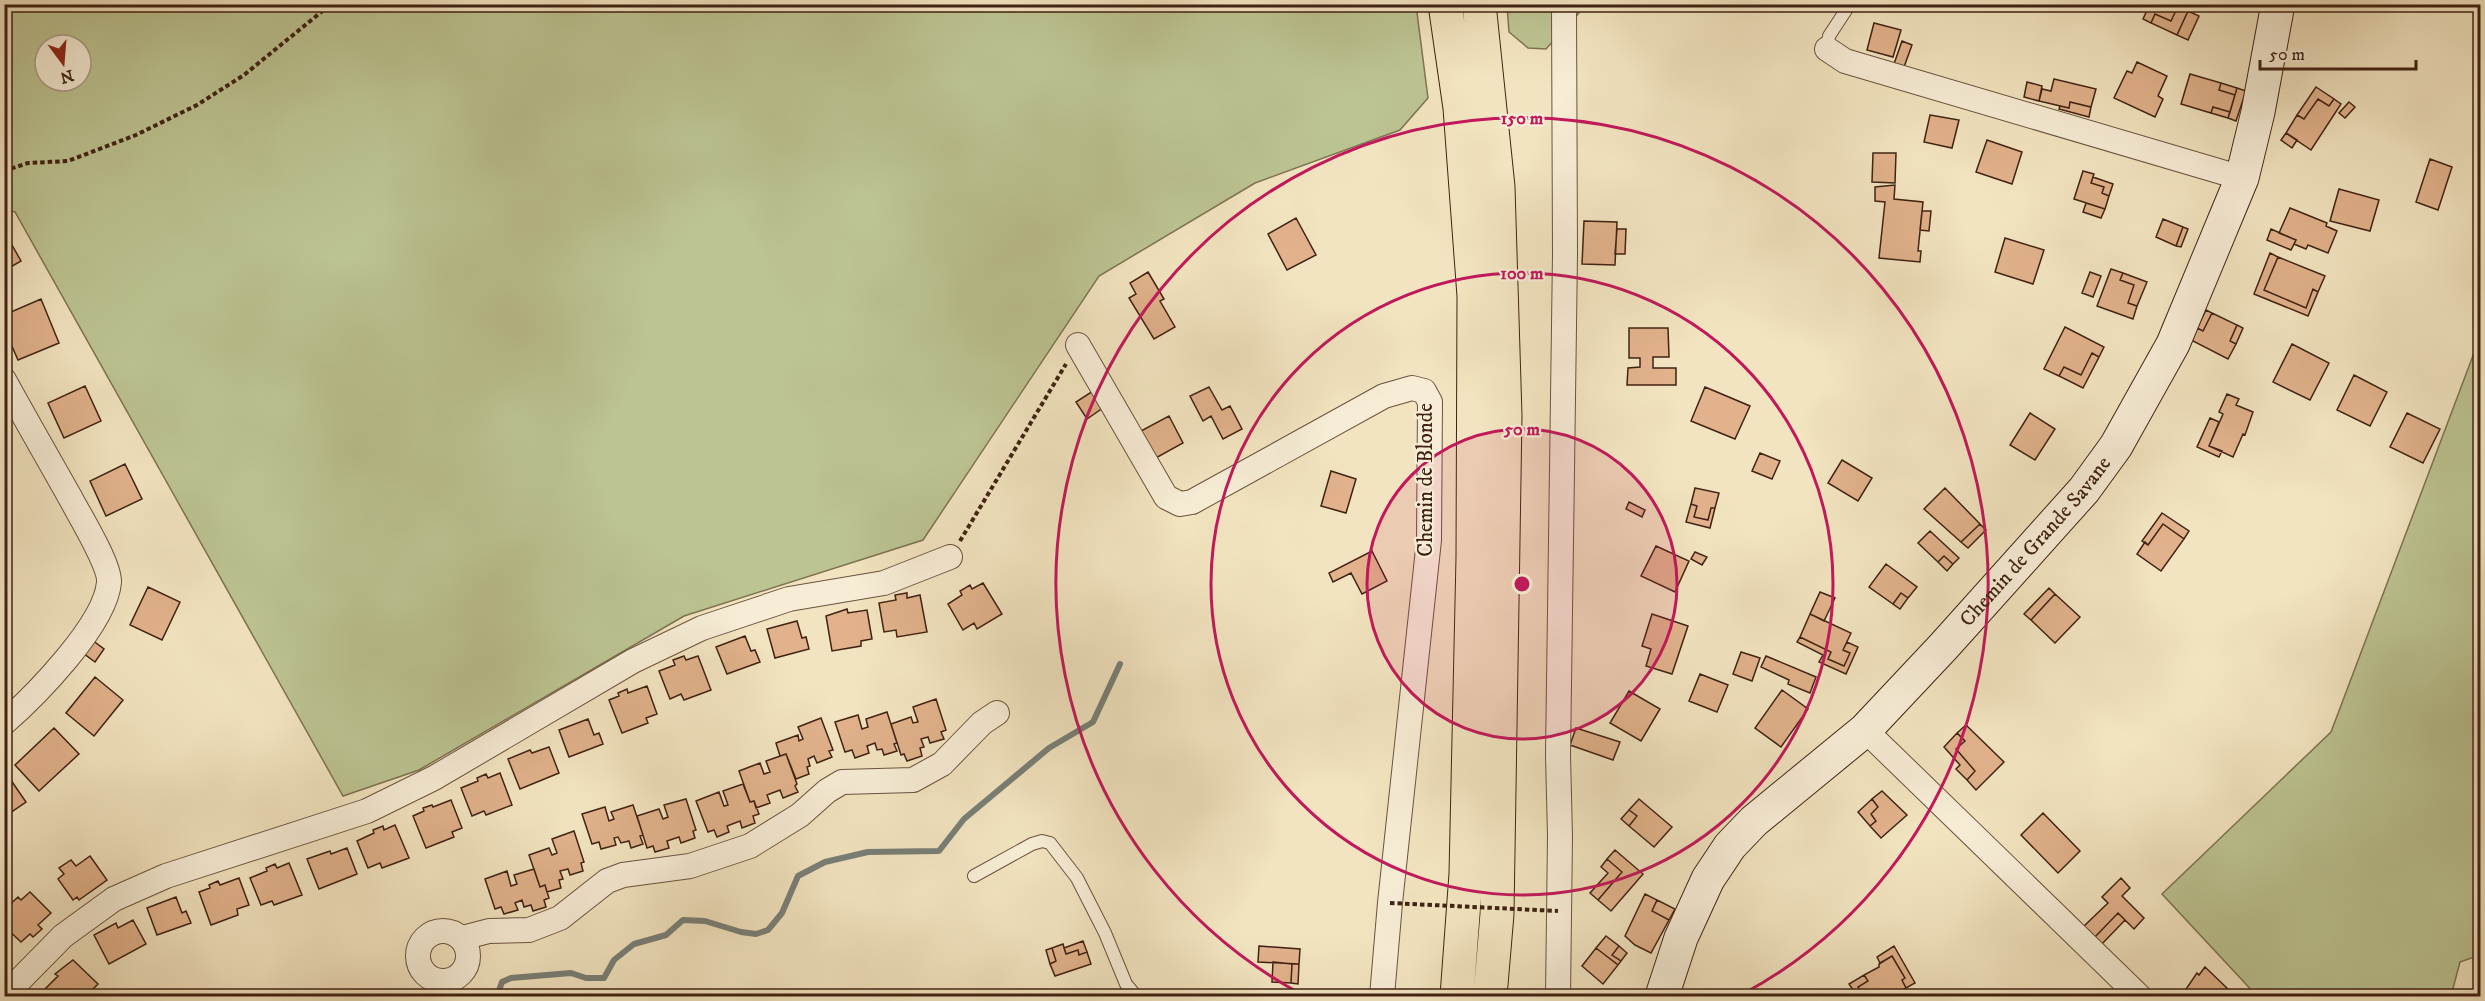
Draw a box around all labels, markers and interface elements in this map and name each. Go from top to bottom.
north arrow [33,33,93,93]
scale bar [2260,33,2416,71]
text: 50 m [2269,44,2305,66]
text: N [58,65,76,88]
text: 150 m [1501,108,1544,130]
text: 100 m [1500,263,1544,285]
street label: Chemin de Blonde [1413,403,1439,557]
text: 50 m [1503,419,1540,441]
street label: Chemin de Grande Savane [1954,451,2117,632]
centre of rings [1512,574,1532,594]

